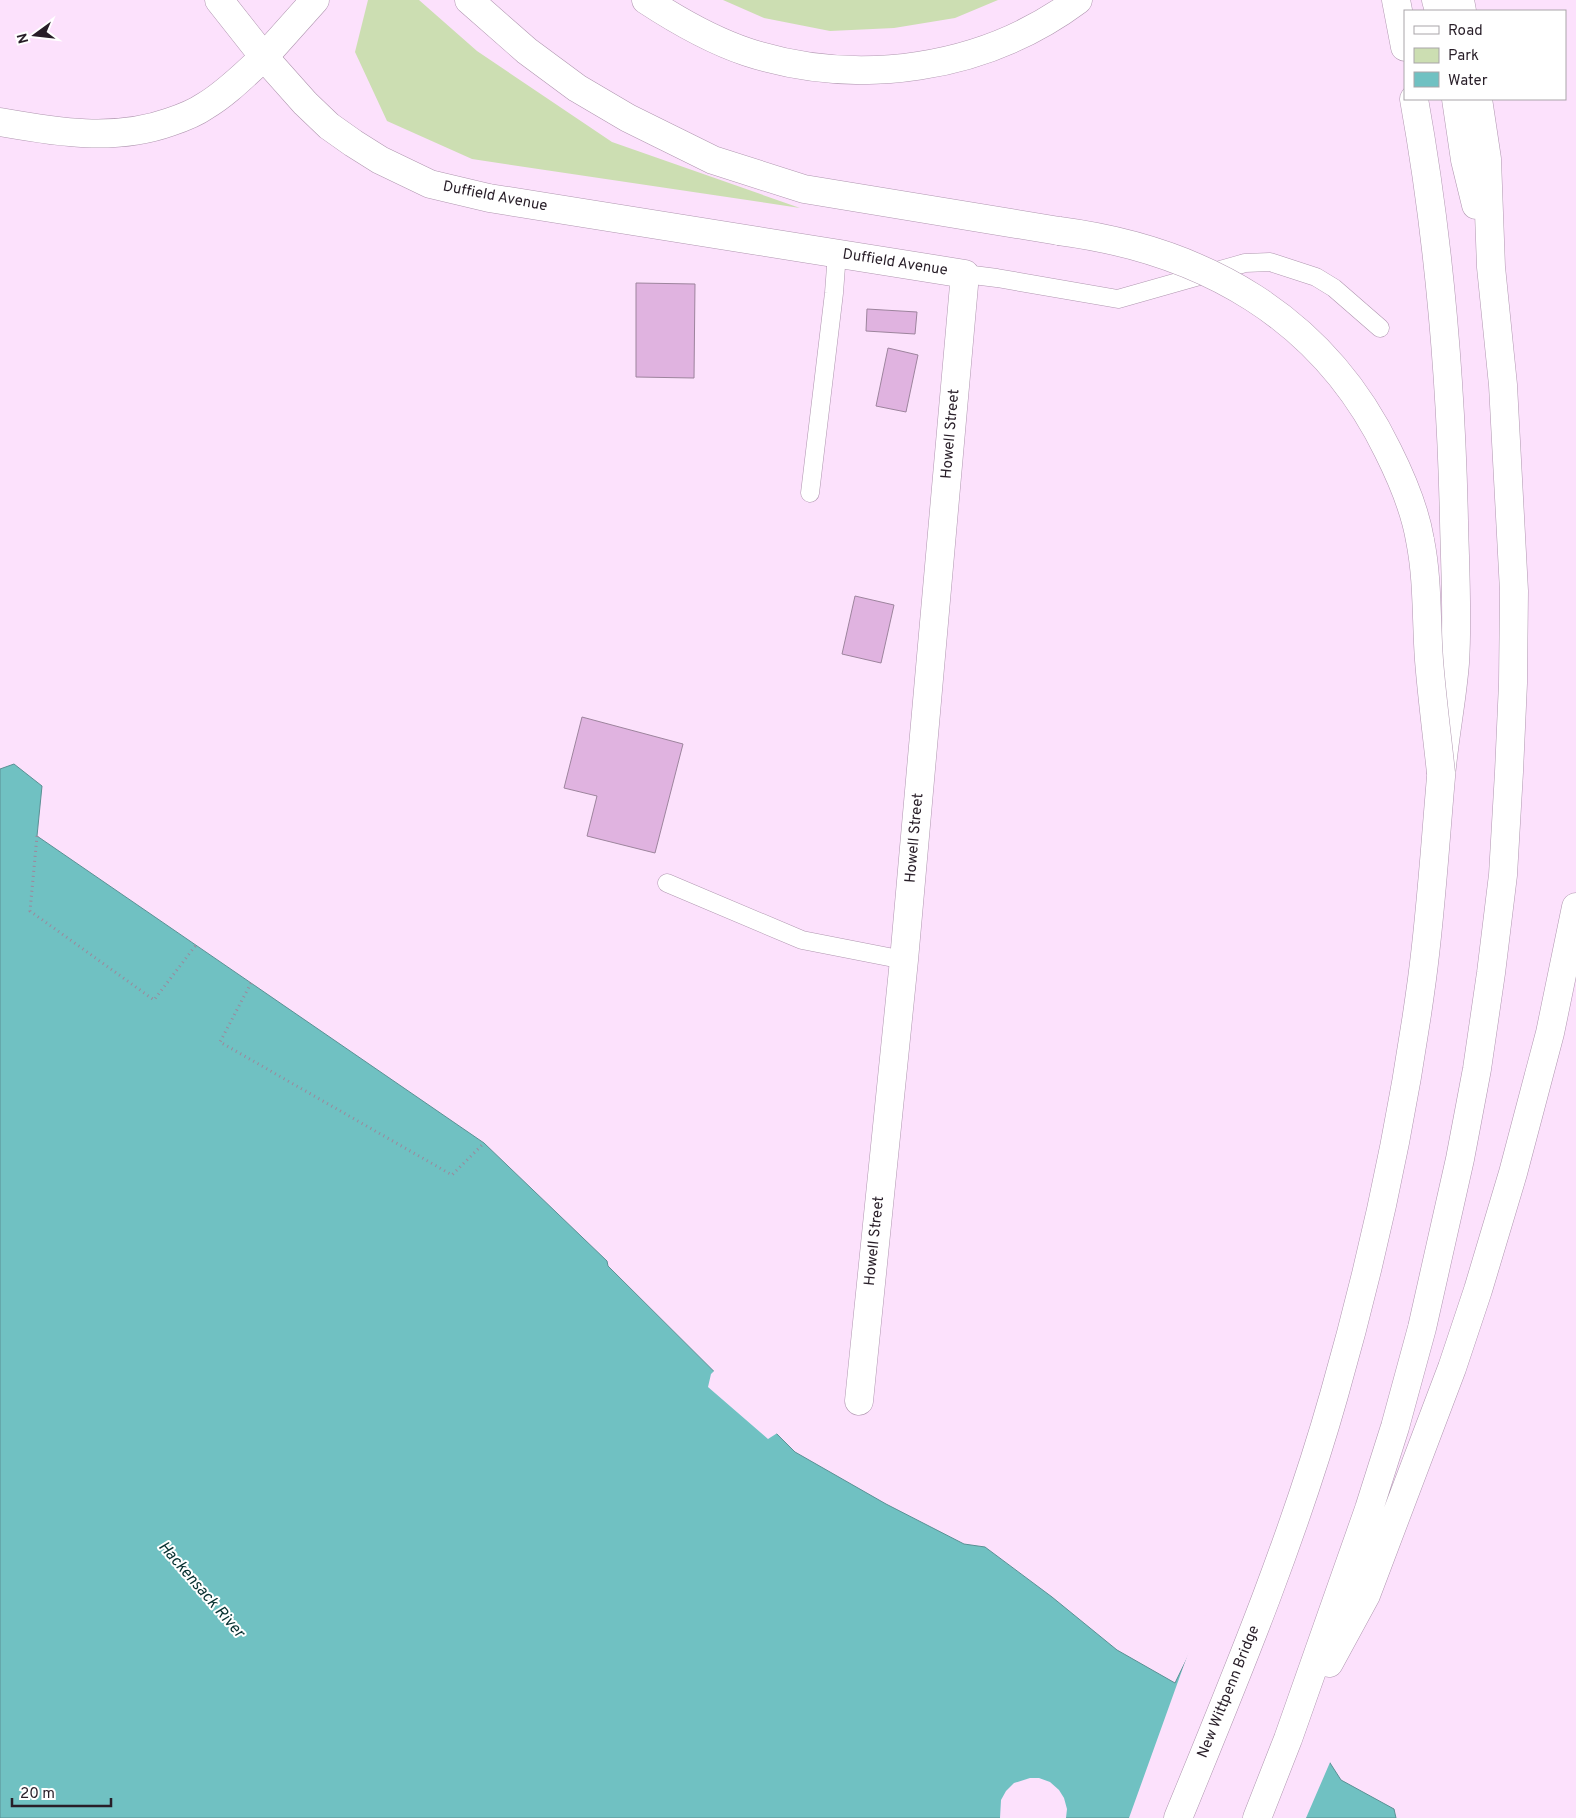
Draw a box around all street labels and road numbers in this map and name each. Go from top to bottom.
street label: Duffield Avenue [441,178,549,216]
street label: Duffield Avenue [841,245,949,281]
street label: Howell Street [938,388,964,480]
street label: Howell Street [902,792,928,884]
street label: Howell Street [861,1195,889,1287]
street label: New Wittpenn Bridge [1194,1623,1264,1761]

